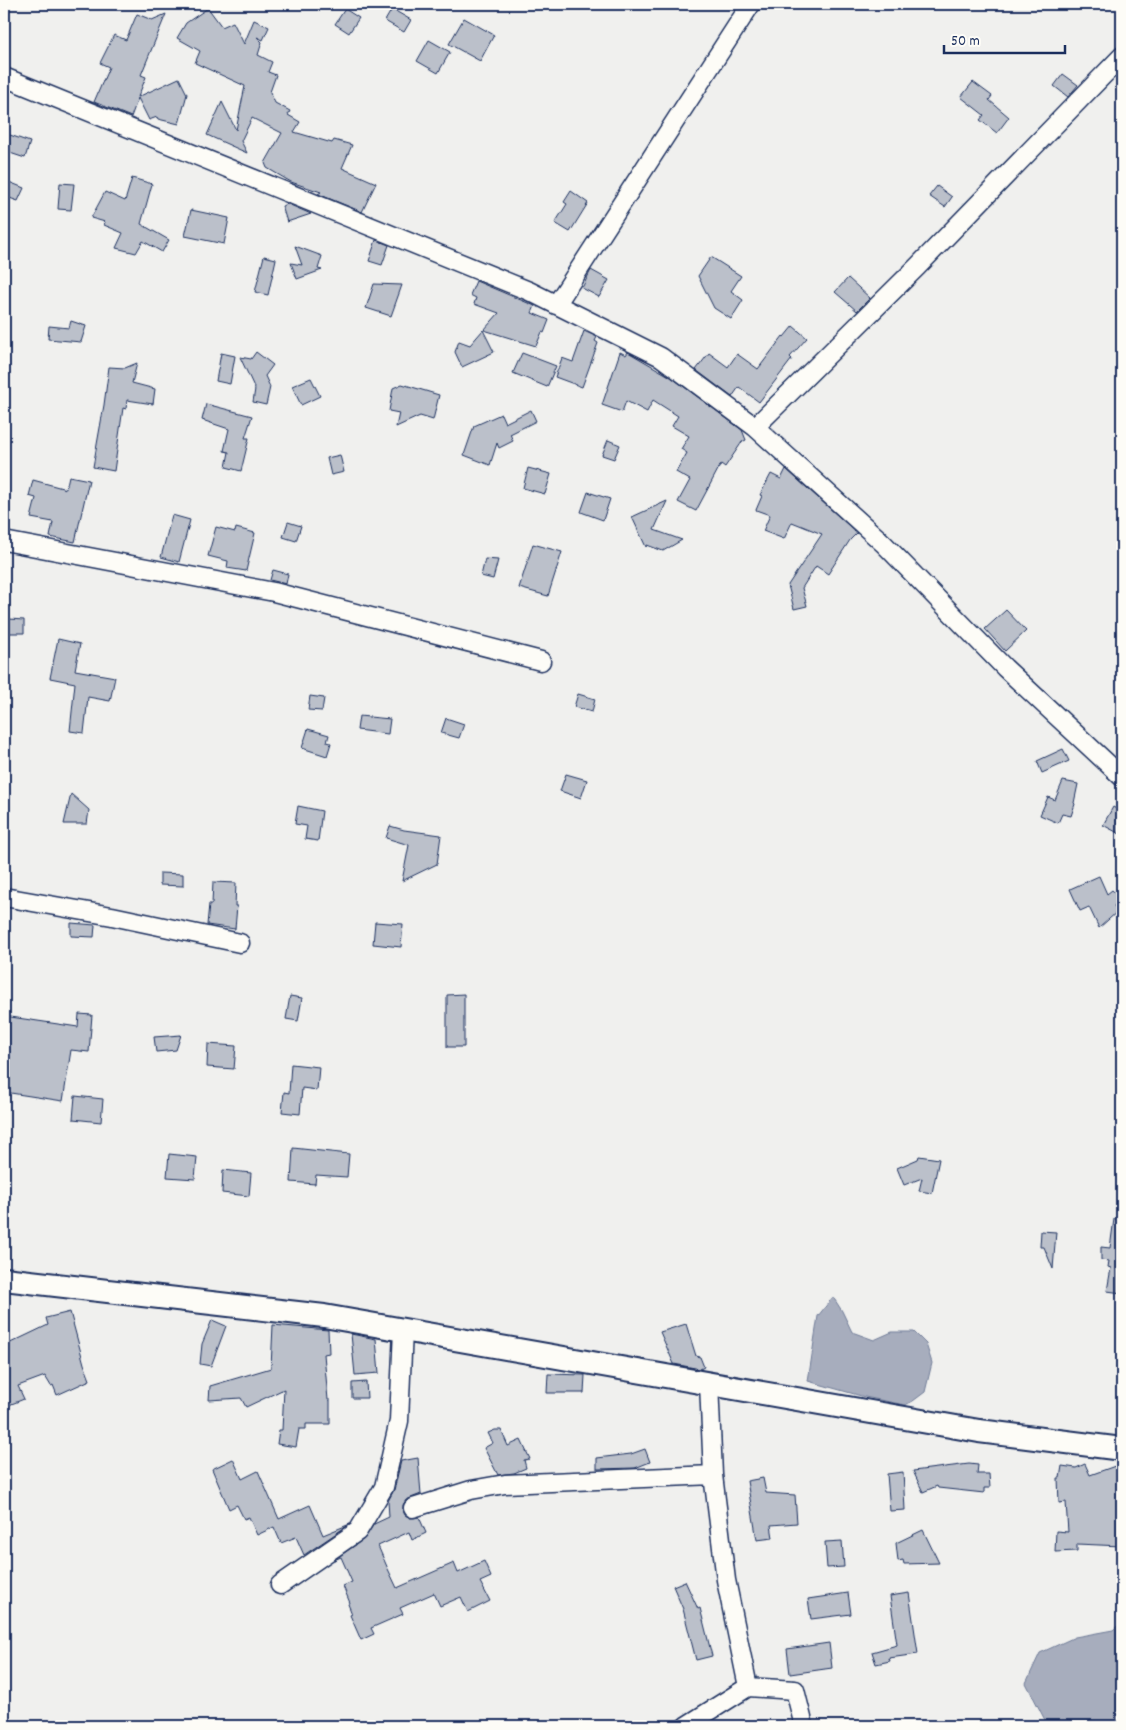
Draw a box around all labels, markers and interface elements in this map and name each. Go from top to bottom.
scale bar [944,22,1065,54]
text: 50 m [951,31,980,53]

